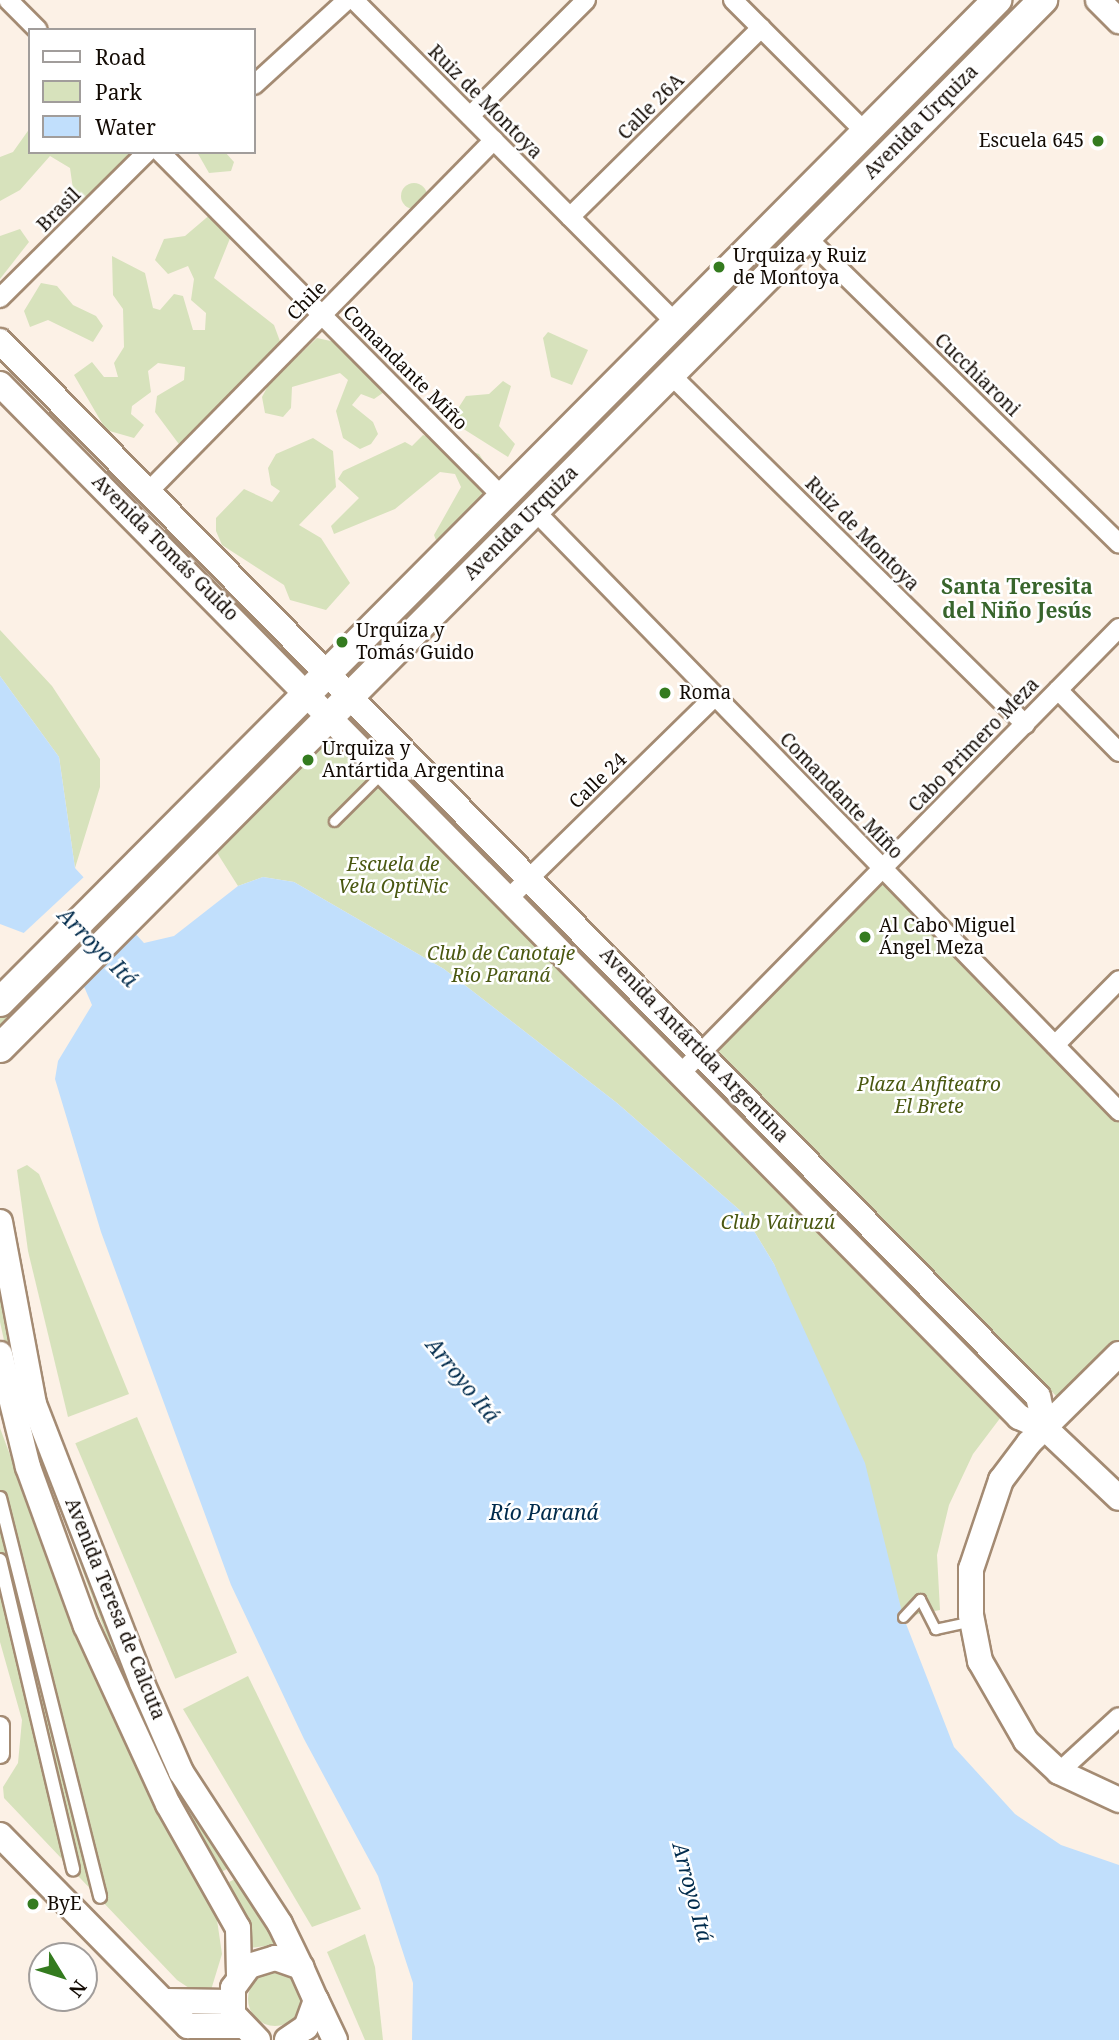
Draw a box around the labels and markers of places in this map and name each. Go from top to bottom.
place label: Escuela 645 [979,130,1084,152]
marker: Escuela 645 [1090,133,1106,149]
place label: Urquiza y Ruiz de Montoya [733,245,867,289]
marker: Urquiza y Ruiz de Montoya [711,259,727,275]
place label: Urquiza y Tomás Guido [356,620,474,664]
marker: Urquiza y Tomás Guido [334,634,350,650]
place label: Roma [679,682,731,704]
marker: Roma [657,685,673,701]
place label: Urquiza y Antártida Argentina [322,738,505,782]
marker: Urquiza y Antártida Argentina [300,752,316,768]
place label: Al Cabo Miguel Ángel Meza [879,915,1015,959]
marker: Al Cabo Miguel Ángel Meza [857,929,873,945]
place label: ByE [47,1893,82,1915]
marker: ByE [25,1896,41,1912]

